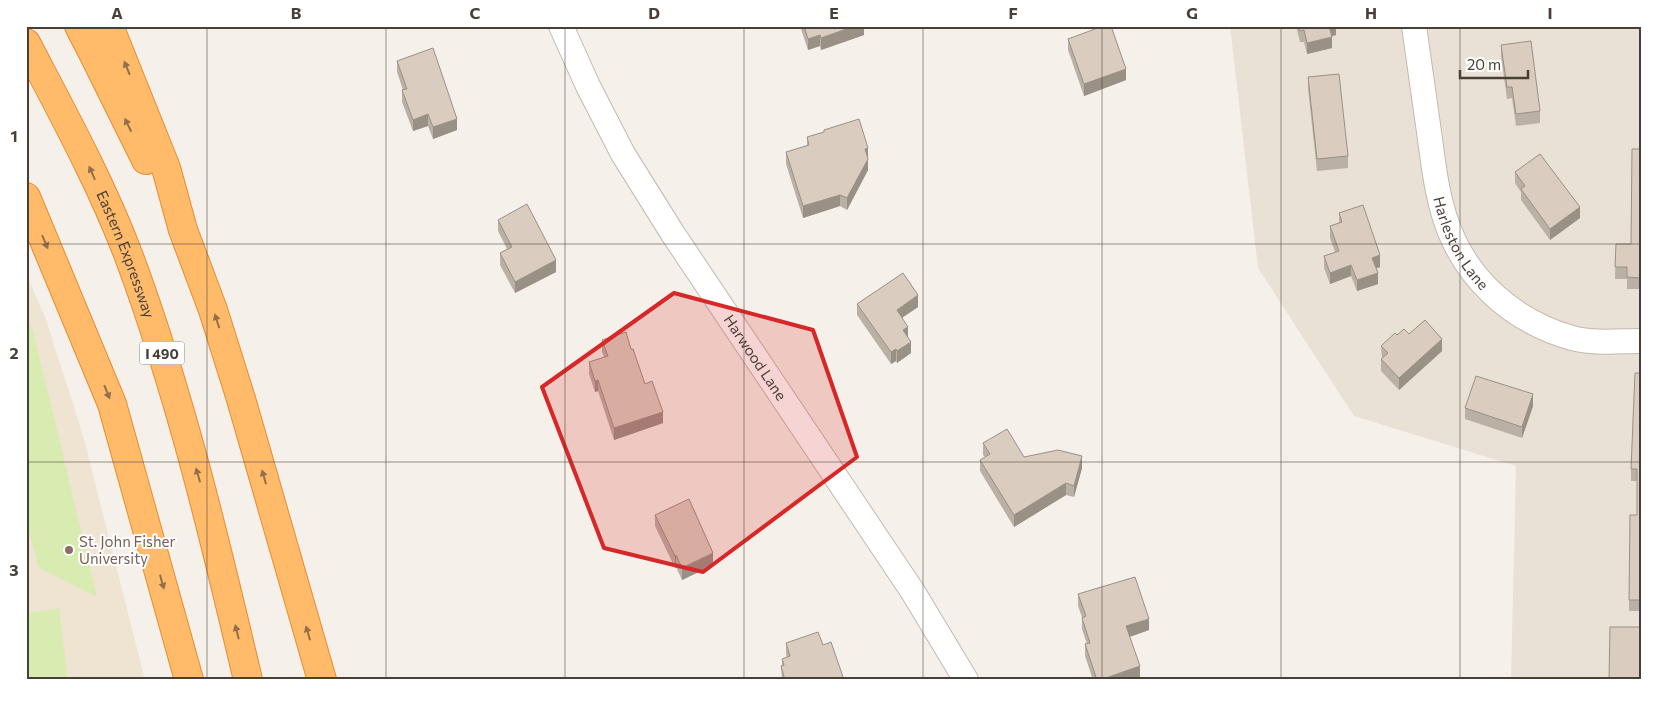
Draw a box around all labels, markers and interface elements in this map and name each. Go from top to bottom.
text: A [111,3,123,22]
text: B [291,3,302,22]
text: C [470,3,481,22]
text: D [648,3,660,22]
text: E [829,3,839,22]
text: F [1008,3,1018,22]
text: G [1186,3,1198,22]
text: H [1365,3,1377,22]
text: I [1547,3,1553,22]
scale bar [1460,48,1527,80]
text: 20 m [1467,55,1501,73]
one-way arrow [122,61,130,76]
one-way arrow [124,117,132,132]
text: 1 [10,126,18,145]
one-way arrow [88,166,96,180]
street label: Eastern Expressway [93,188,159,320]
street label: Harleston Lane [1430,194,1493,293]
one-way arrow [42,235,50,249]
street label: Harwood Lane [720,311,791,404]
one-way arrow [212,313,220,328]
road number: I 490 [140,342,184,364]
text: 2 [9,343,19,362]
one-way arrow [103,385,111,400]
one-way arrow [193,467,201,482]
one-way arrow [259,469,267,484]
place label: St. John Fisher University [79,532,175,567]
marker: St. John Fisher University [63,544,75,556]
text: 3 [9,560,19,579]
one-way arrow [159,574,167,589]
one-way arrow [233,625,241,640]
one-way arrow [304,625,312,640]

